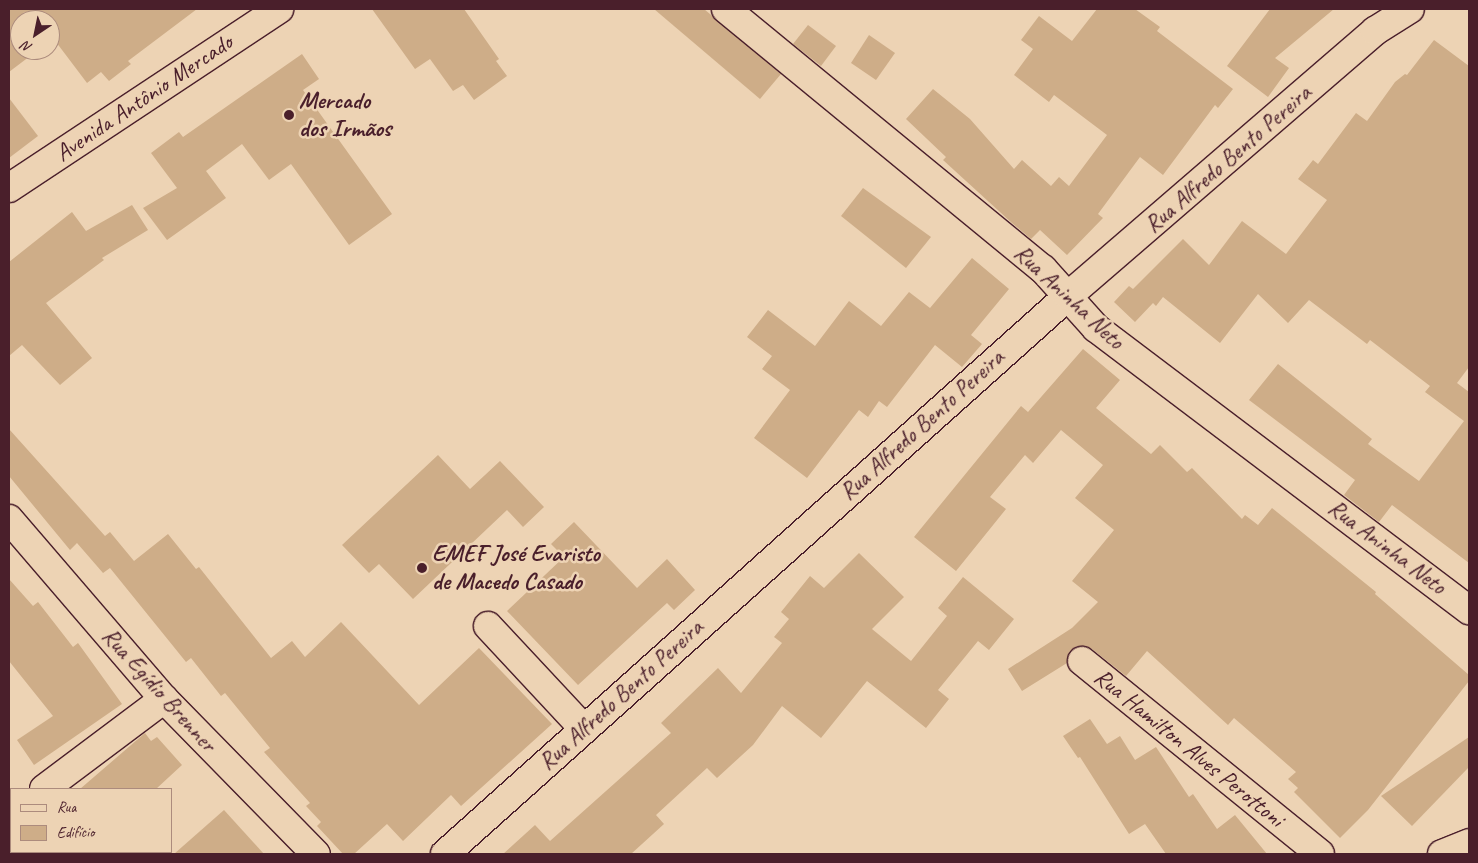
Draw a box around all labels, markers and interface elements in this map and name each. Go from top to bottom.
north arrow [10,10,60,60]
street label: Avenida Antônio Mercado [50,28,238,168]
text: N [19,38,35,56]
street label: Rua Alfredo Bento Pereira [1139,79,1317,239]
place label: Mercado dos Irmãos [299,87,392,143]
marker: Mercado dos Irmãos [283,109,295,121]
street label: Rua Aninha Neto [1008,239,1130,355]
street label: Rua Alfredo Bento Pereira [834,344,1010,506]
street label: Rua Aninha Neto [1323,494,1451,600]
place label: EMEF José Evaristo de Macedo Casado [432,540,600,596]
marker: EMEF José Evaristo de Macedo Casado [416,562,428,574]
street label: Rua Alfredo Bento Pereira [533,614,709,776]
street label: Rua Egídio Brenner [96,622,222,758]
street label: Rua Hamilton Alves Perottoni [1088,662,1290,834]
legend [10,788,172,853]
text: Rua [57,798,76,817]
text: Edifício [57,823,94,842]

